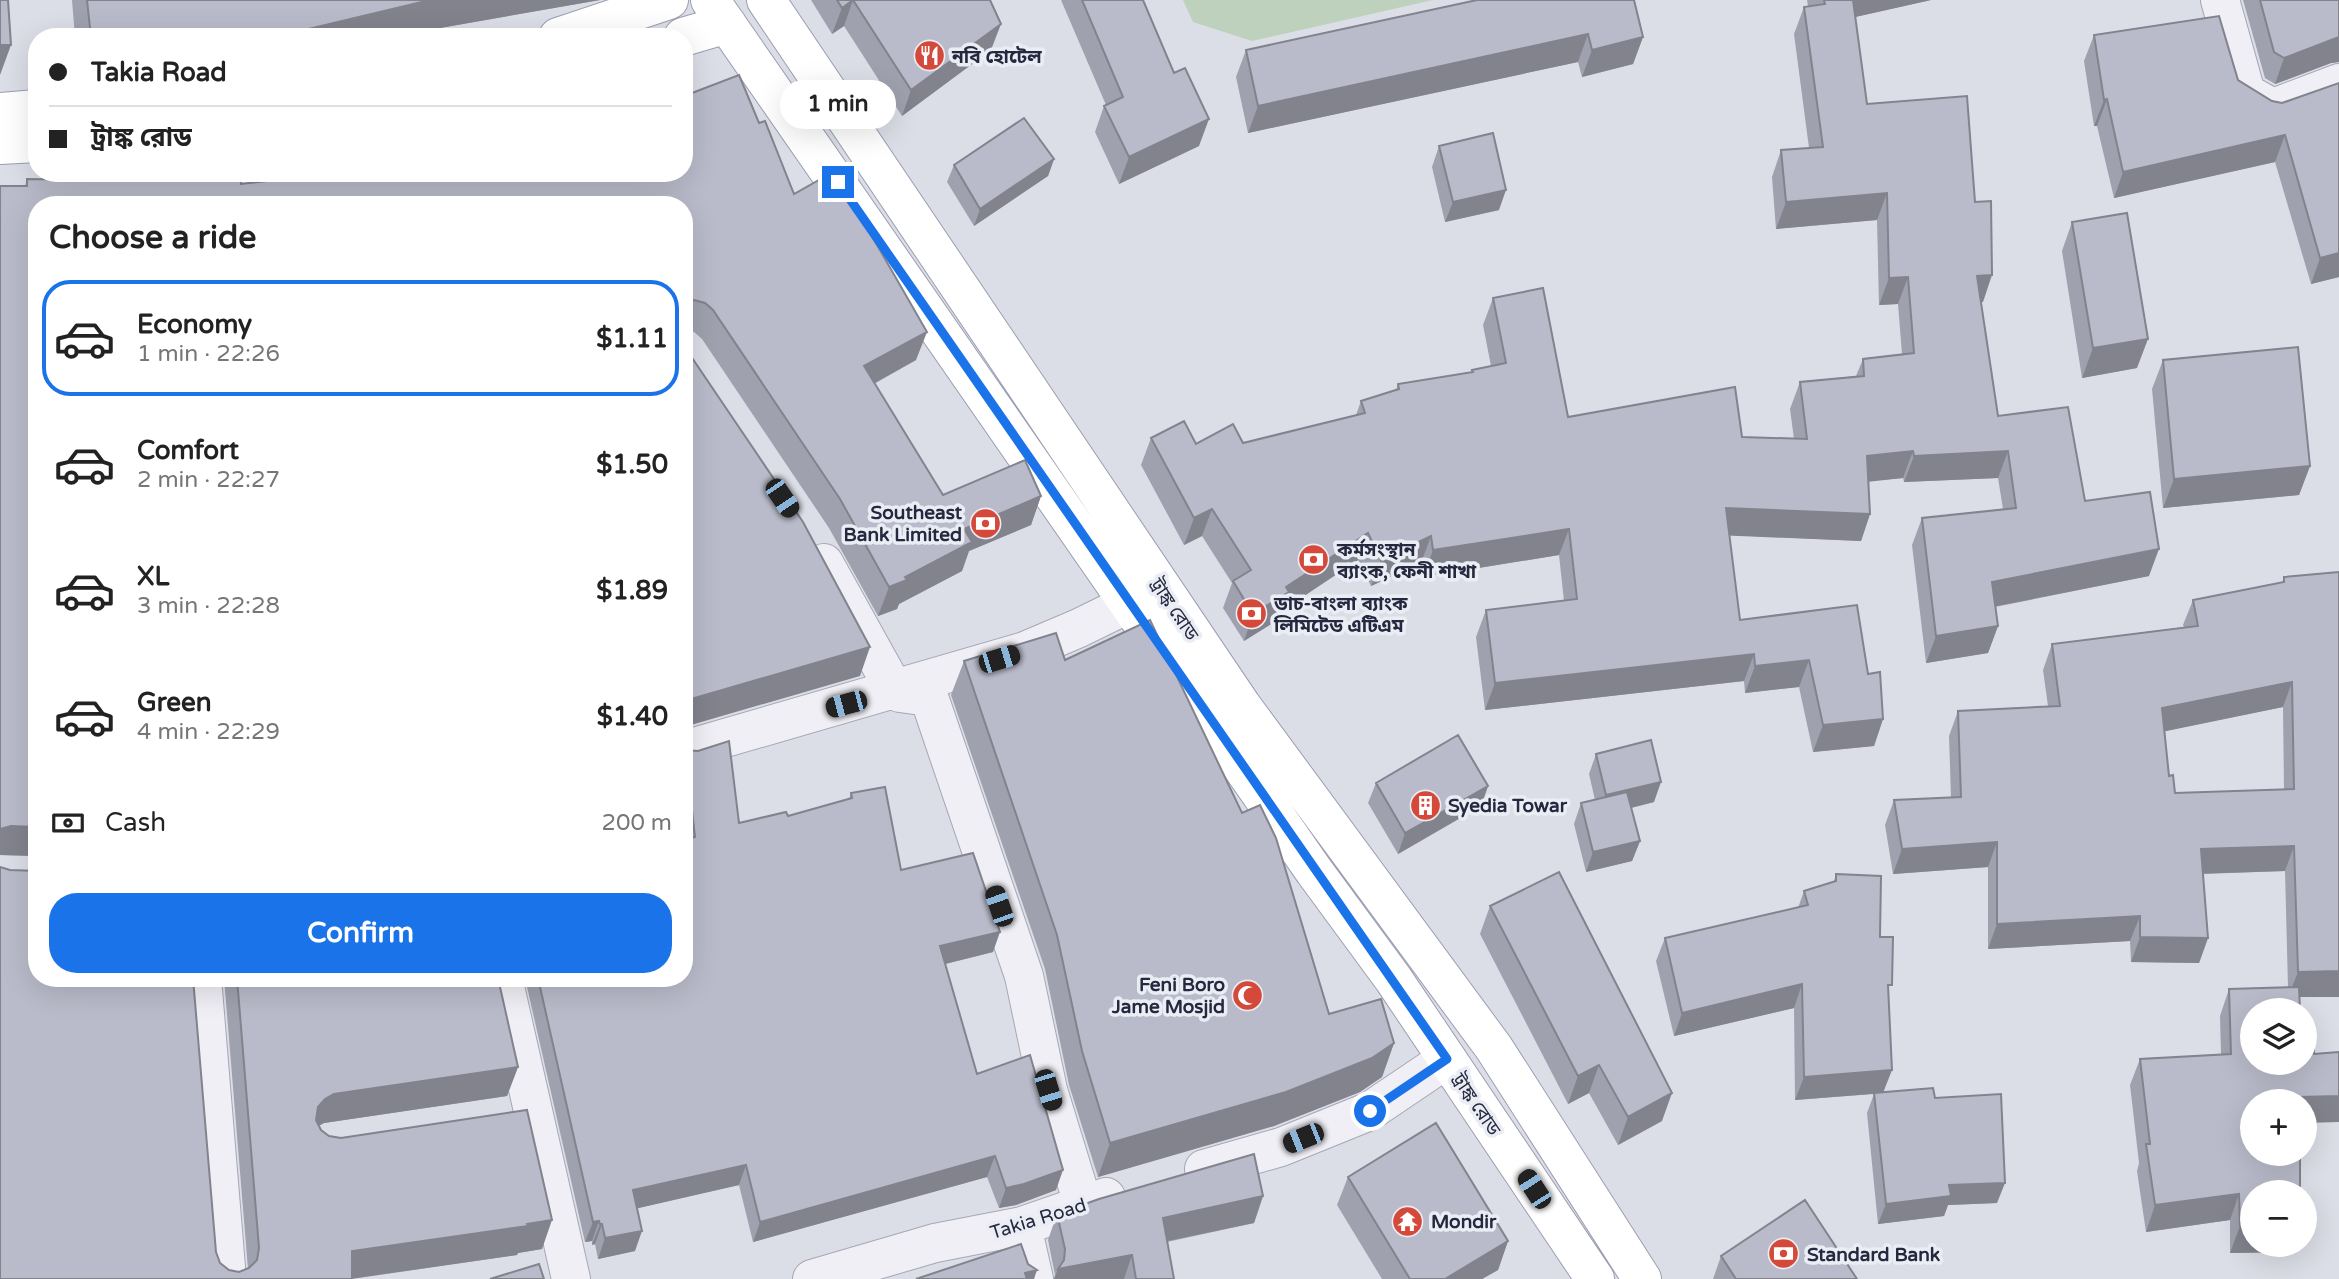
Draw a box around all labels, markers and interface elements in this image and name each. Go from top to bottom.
restaurant icon: নবি হোটেল [912,39,946,73]
place label: নবি হোটেল [951,46,1042,68]
text: Takia Road [91,57,227,88]
callout: 1 min [780,80,896,130]
text: 1 min [807,90,869,118]
text: ট্রাঙ্ক রোড [91,122,192,153]
route end [822,166,854,198]
text: Choose a ride [49,219,256,257]
icon: car [53,307,116,370]
text: Economy [137,309,252,340]
text: $1.11 [596,323,668,354]
text: 1 min · 22:26 [137,340,280,368]
icon: car [53,433,116,496]
text: Comfort [137,435,239,466]
text: $1.50 [596,449,668,480]
text: 2 min · 22:27 [137,466,280,494]
car [762,475,803,521]
place label: Southeast Bank Limited [844,502,963,546]
bank icon: Southeast Bank Limited [968,506,1002,540]
place label: কর্মসংস্থান ব্যাংক, ফেনী শাখা [1336,538,1477,583]
bank icon: কর্মসংস্থান ব্যাংক, ফেনী শাখা [1297,543,1331,577]
icon: car [53,559,116,622]
text: XL [137,561,169,592]
street label: ট্রাঙ্ক রোড [1145,573,1204,645]
text: $1.89 [596,575,668,606]
text: 3 min · 22:28 [137,592,280,620]
place label: ডাচ-বাংলা ব্যাংক লিমিটেড এটিএম [1273,593,1408,637]
bank icon: ডাচ-বাংলা ব্যাংক লিমিটেড এটিএম [1234,597,1268,631]
car [976,643,1023,675]
icon: car [53,685,116,748]
text: Green [137,687,212,718]
car [823,688,870,720]
text: $1.40 [597,701,668,732]
text: 4 min · 22:29 [137,718,280,746]
building icon: Syedia Towar [1408,788,1442,822]
place label: Syedia Towar [1448,795,1568,818]
icon: cash [49,804,87,842]
text: Cash [105,807,166,838]
text: 200 m [602,809,672,837]
car [983,883,1016,929]
button: Confirm [49,893,672,973]
place label: Feni Boro Jame Mosjid [1111,974,1225,1019]
mosque icon: Feni Boro Jame Mosjid [1231,978,1265,1012]
map controls [2240,998,2317,1257]
button: layers [2240,998,2317,1075]
car [1032,1067,1065,1113]
street label: ট্রাঙ্ক রোড [1447,1068,1506,1140]
button: + [2240,1089,2317,1166]
route start [1354,1095,1386,1127]
car [1280,1120,1327,1156]
car [1514,1166,1555,1212]
button: − [2240,1180,2317,1257]
street label: Takia Road [988,1194,1089,1244]
temple icon: Mondir [1391,1204,1425,1238]
place label: Mondir [1431,1211,1497,1233]
bank icon: Standard Bank [1767,1237,1801,1271]
place label: Standard Bank [1807,1244,1941,1266]

